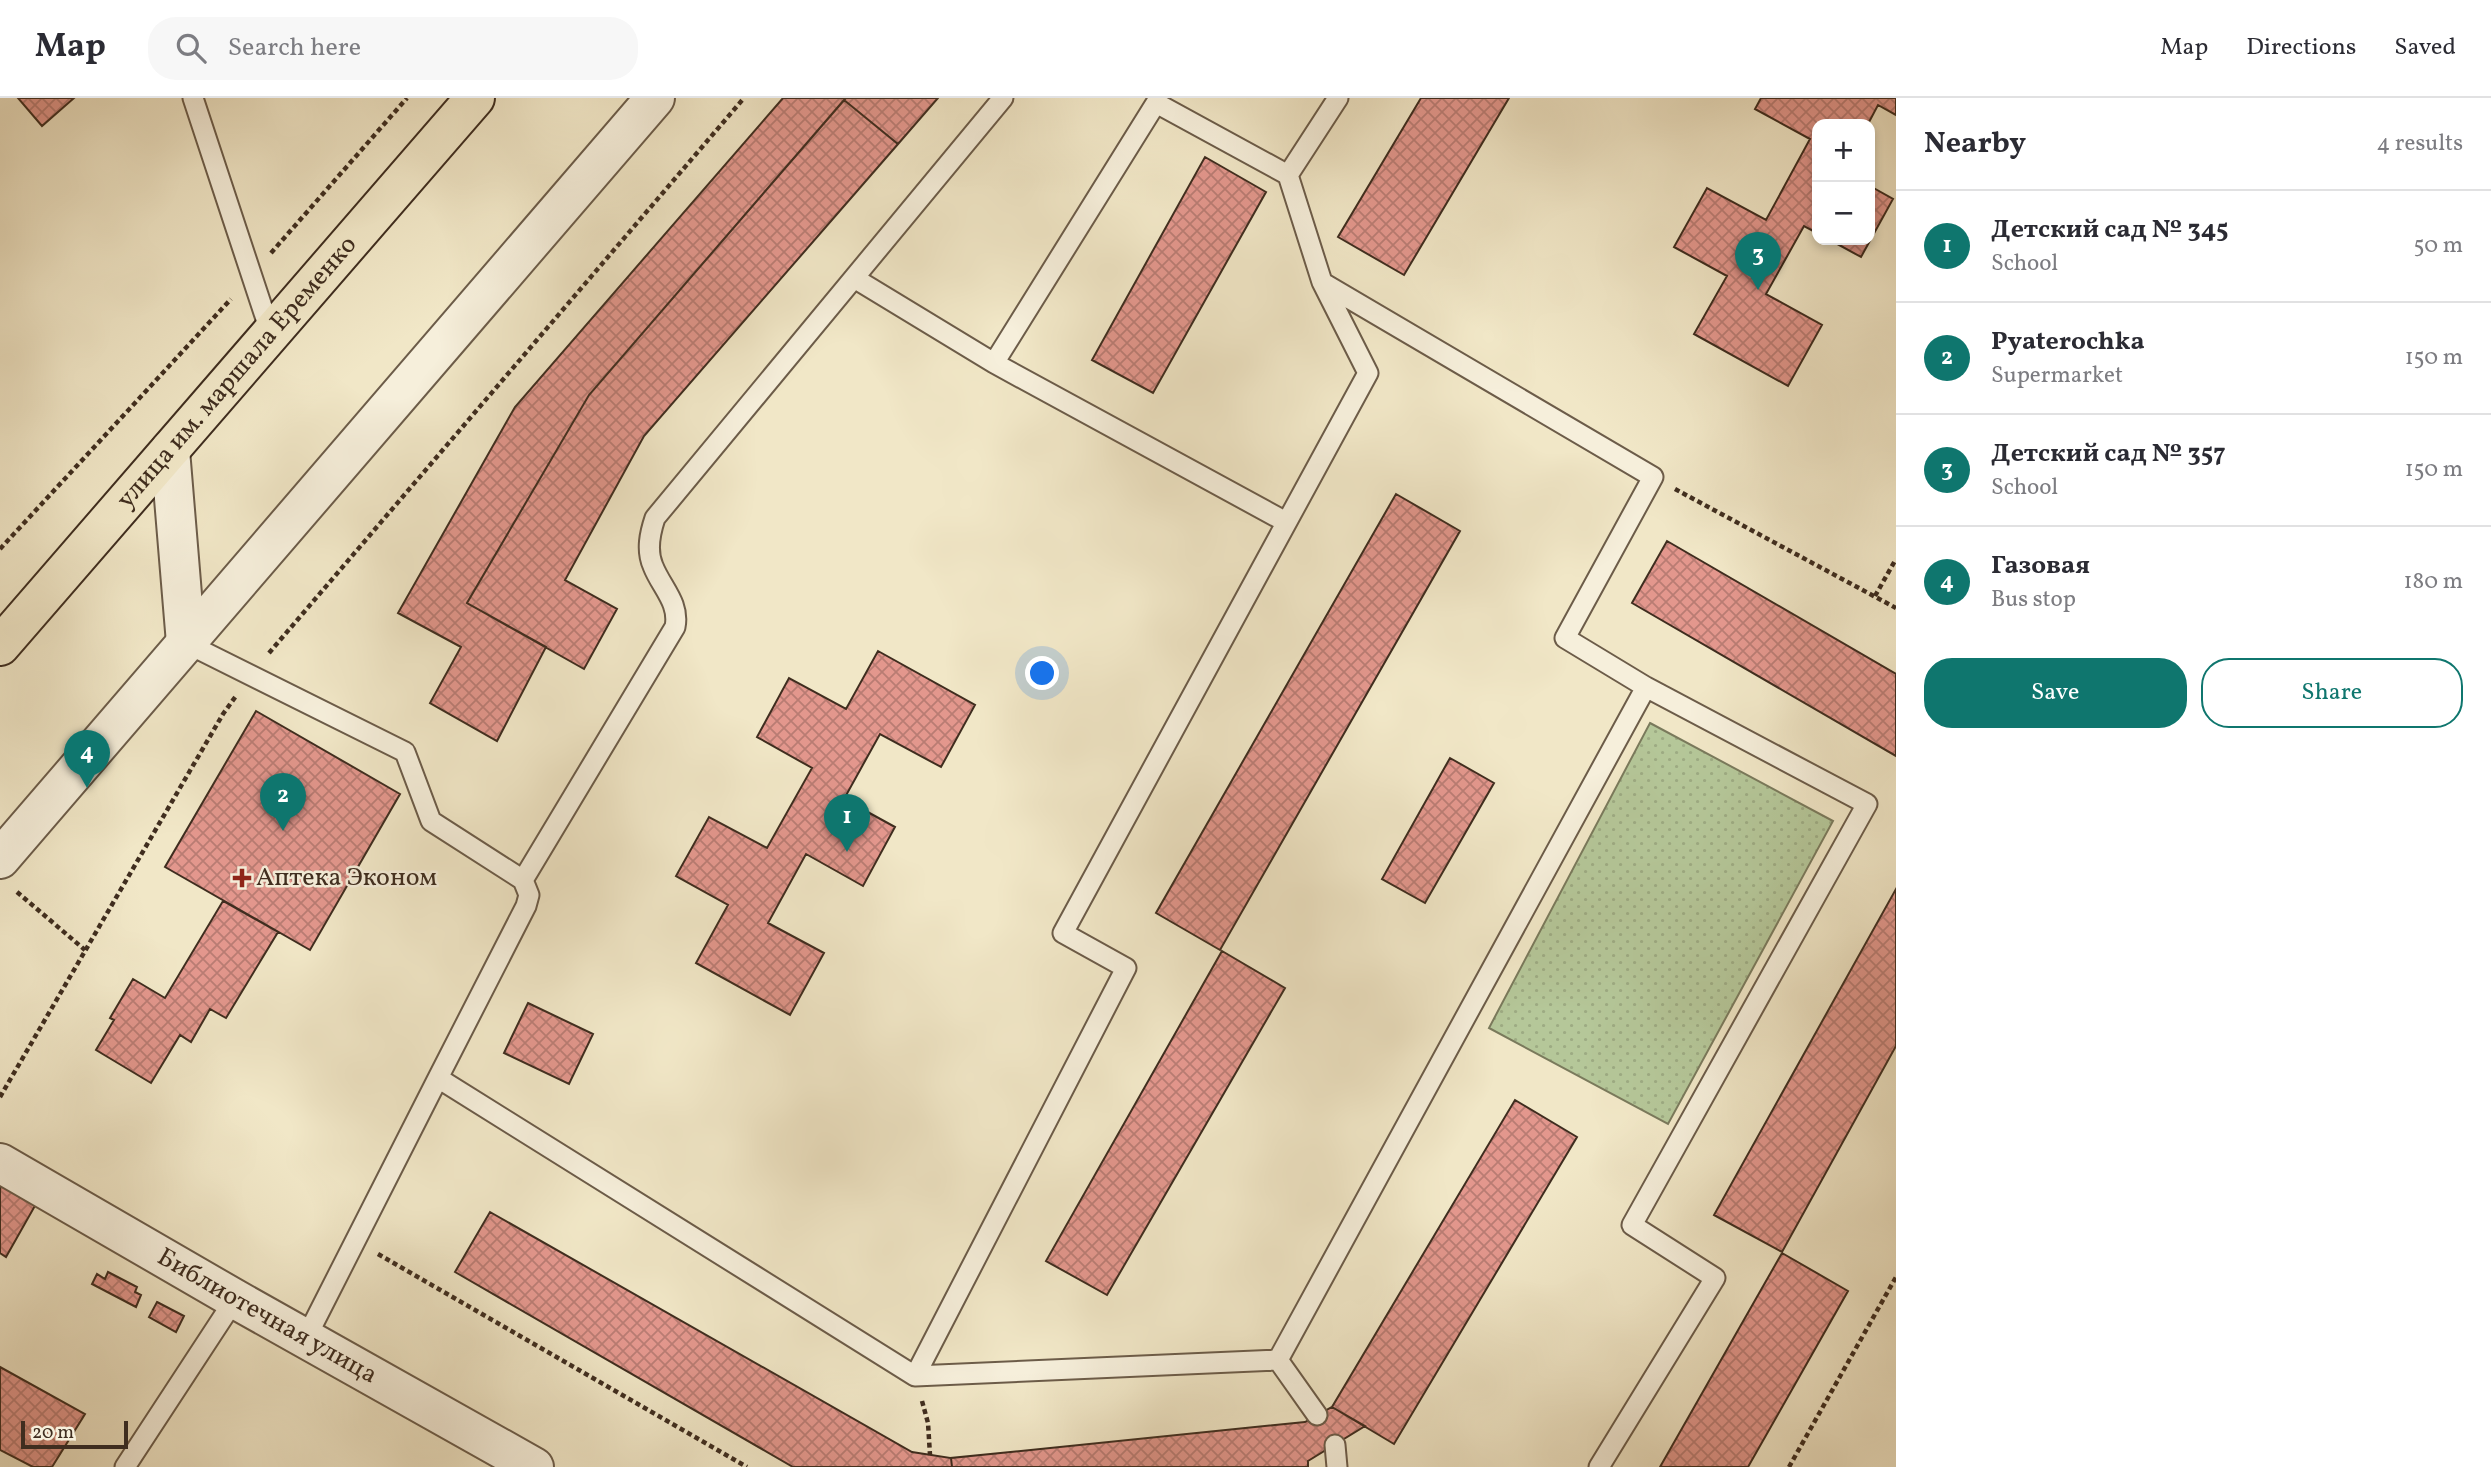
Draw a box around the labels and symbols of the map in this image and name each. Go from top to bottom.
street label: улица им. маршала Еременко [109,228,366,517]
pin: 3 [1735,232,1781,290]
your location [1025,656,1059,690]
pin: 4 [64,730,110,788]
pin: 2 [260,773,306,831]
pin: 1 [824,794,870,852]
place label: Аптека Эконом [256,860,437,896]
marker: Аптека Эконом [234,870,250,886]
street label: Библиотечная улица [150,1240,384,1393]
scale bar [21,1418,128,1450]

